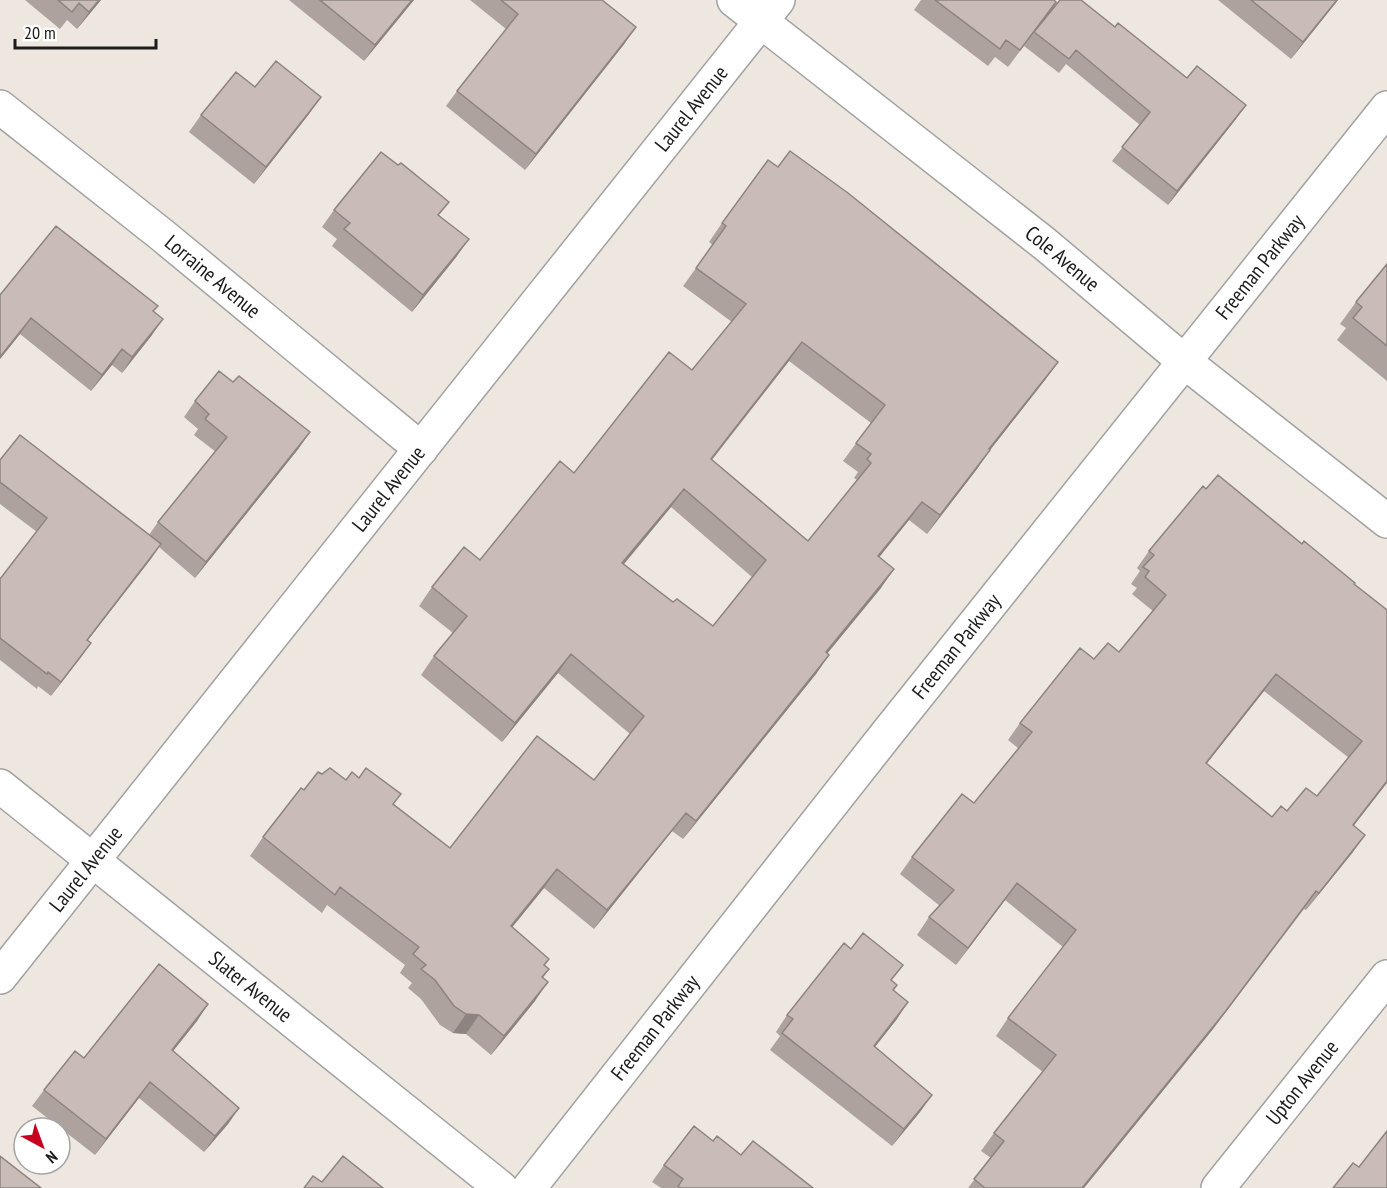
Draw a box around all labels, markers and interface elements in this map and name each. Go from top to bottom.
scale bar [15,12,156,50]
text: 20 m [24,21,56,44]
street label: Laurel Avenue [649,60,734,157]
street label: Freeman Parkway [1209,208,1310,325]
street label: Cole Avenue [1020,220,1105,297]
street label: Lorraine Avenue [159,229,266,324]
street label: Laurel Avenue [346,440,431,537]
street label: Freeman Parkway [906,588,1007,704]
street label: Laurel Avenue [43,820,128,917]
street label: Slater Avenue [203,945,298,1028]
street label: Freeman Parkway [605,969,705,1086]
street label: Upton Avenue [1260,1034,1344,1130]
north arrow [12,1116,72,1176]
text: N [42,1147,62,1168]

